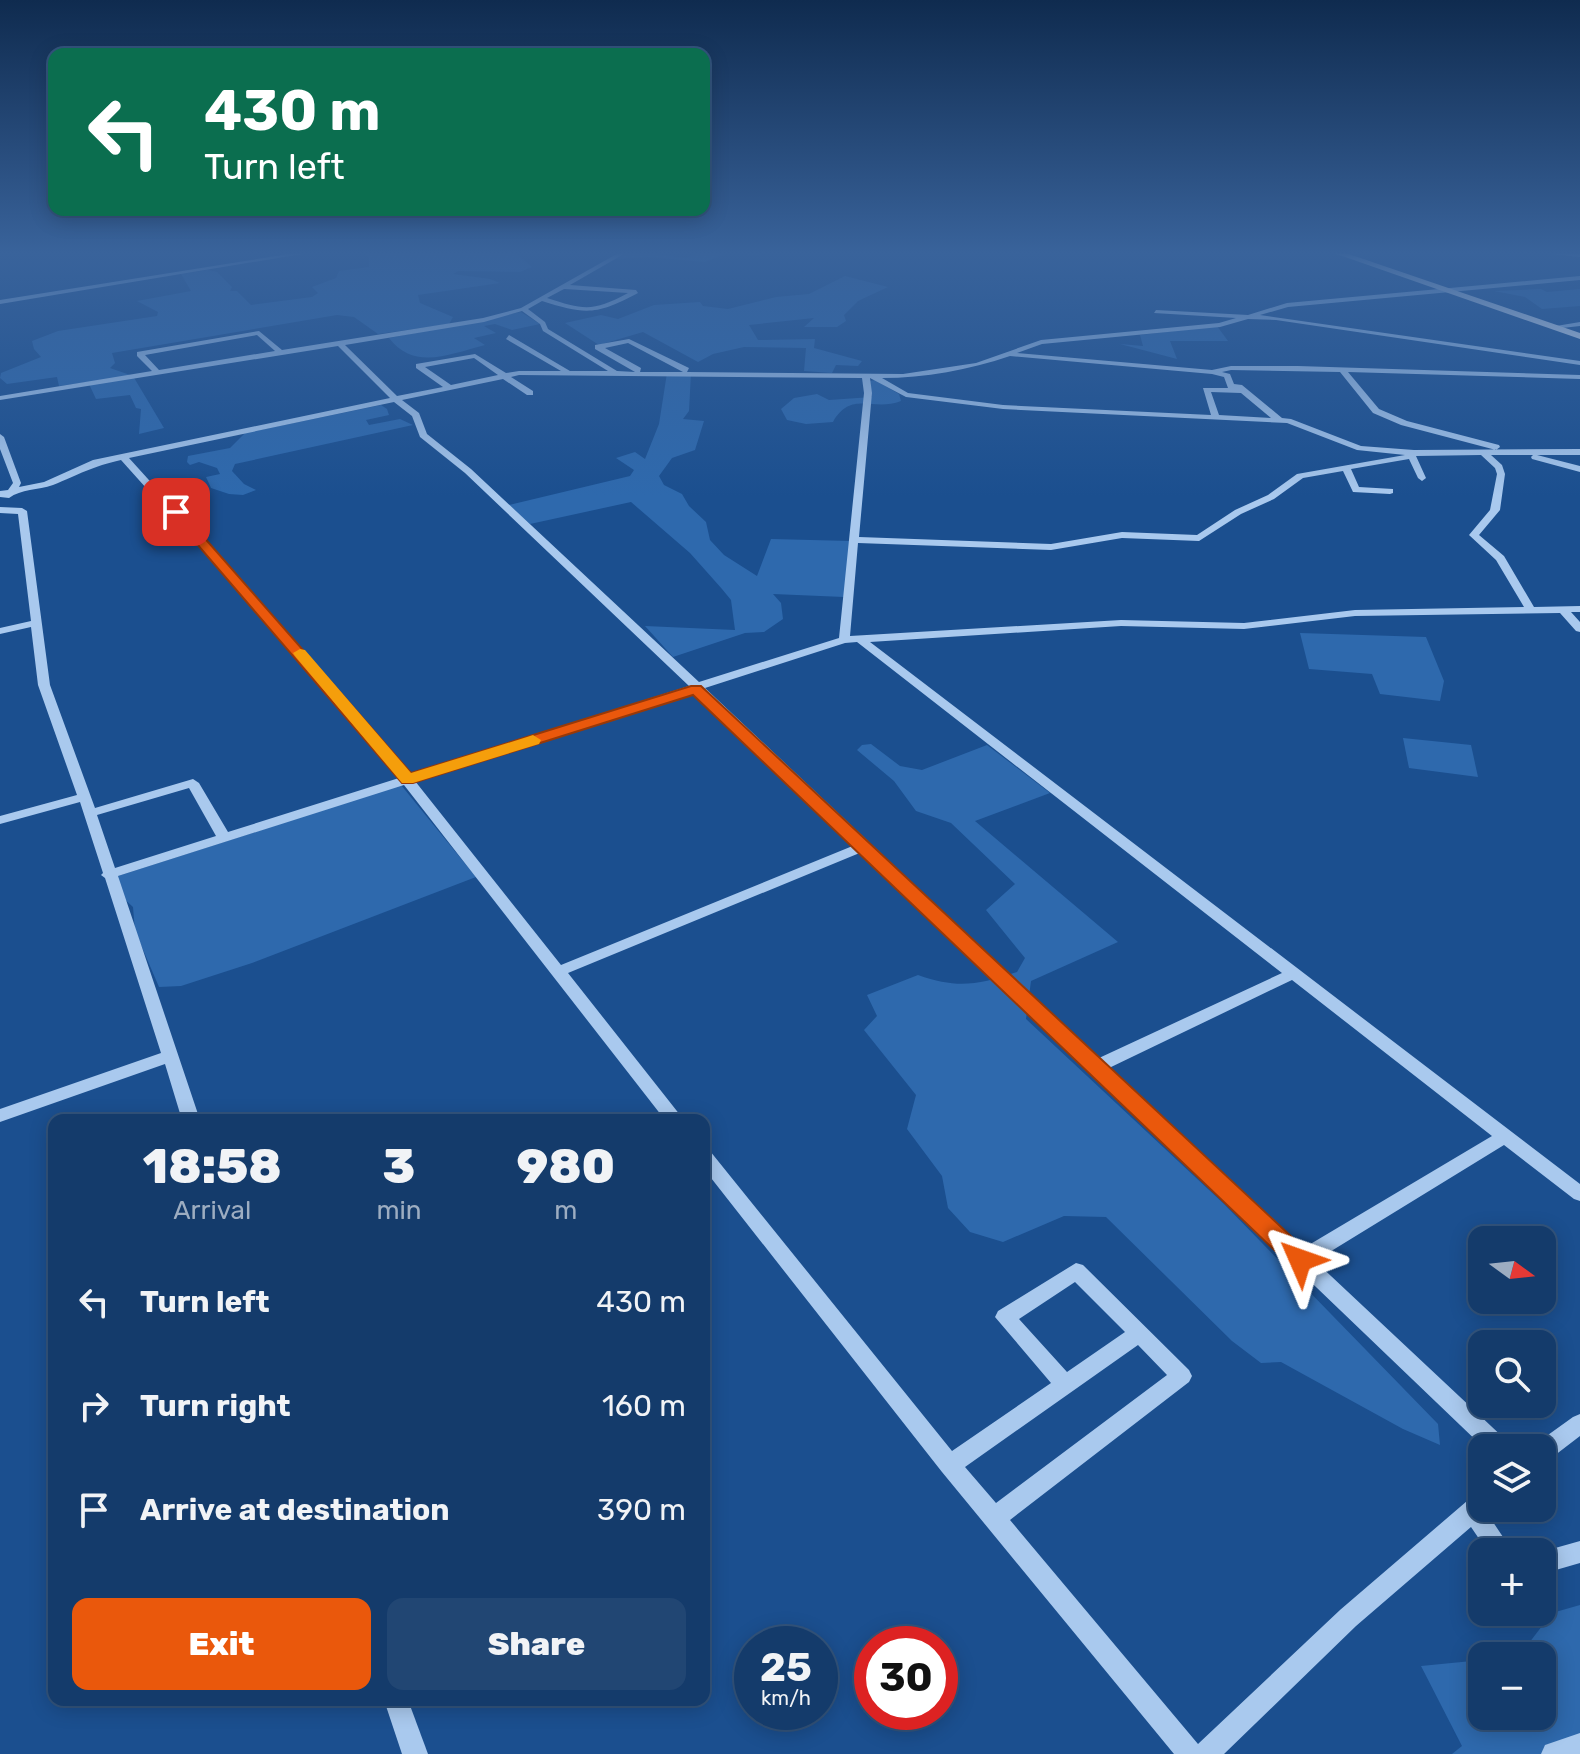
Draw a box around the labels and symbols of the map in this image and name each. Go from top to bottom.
pin [142,478,210,546]
position arrow [1258,1218,1342,1302]
north arrow [1468,1226,1556,1314]
speed limit sign: 30 [854,1626,958,1730]

